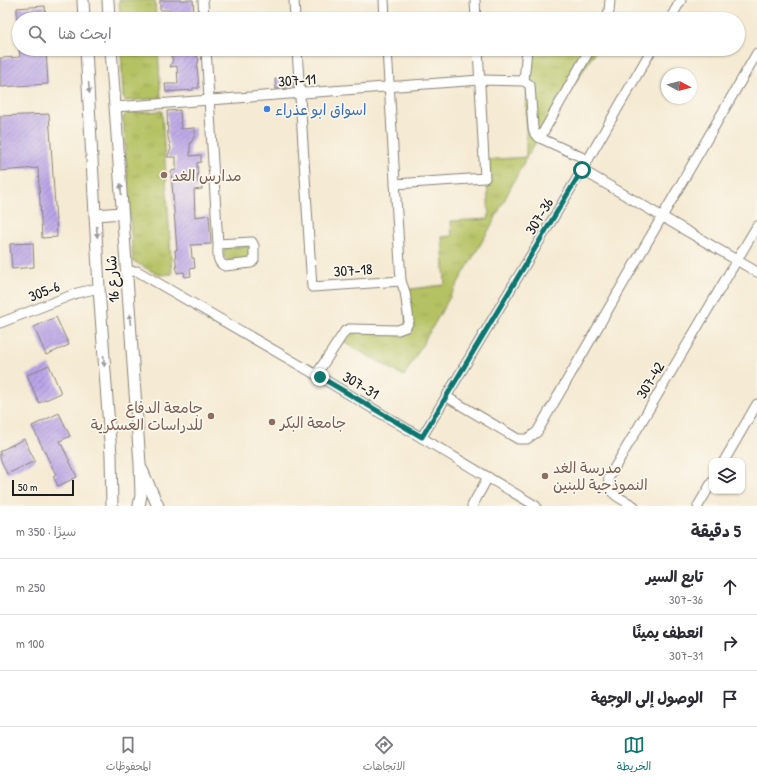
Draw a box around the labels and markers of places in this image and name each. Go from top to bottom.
place label: اسواق ابو عذراء [275,99,367,120]
marker: اسواق ابو عذراء [262,104,272,114]
place label: مدارس الغد [172,165,242,186]
marker: مدارس الغد [159,170,169,180]
place label: جامعة الدفاع للدراسات العسكرية [91,397,203,435]
marker: جامعة الدفاع للدراسات العسكرية [206,411,216,421]
place label: جامعة البكر [279,412,346,433]
marker: جامعة البكر [267,417,277,427]
place label: مدرسة الغد النموذجية للبنين [553,457,648,495]
marker: مدرسة الغد النموذجية للبنين [540,471,550,481]

